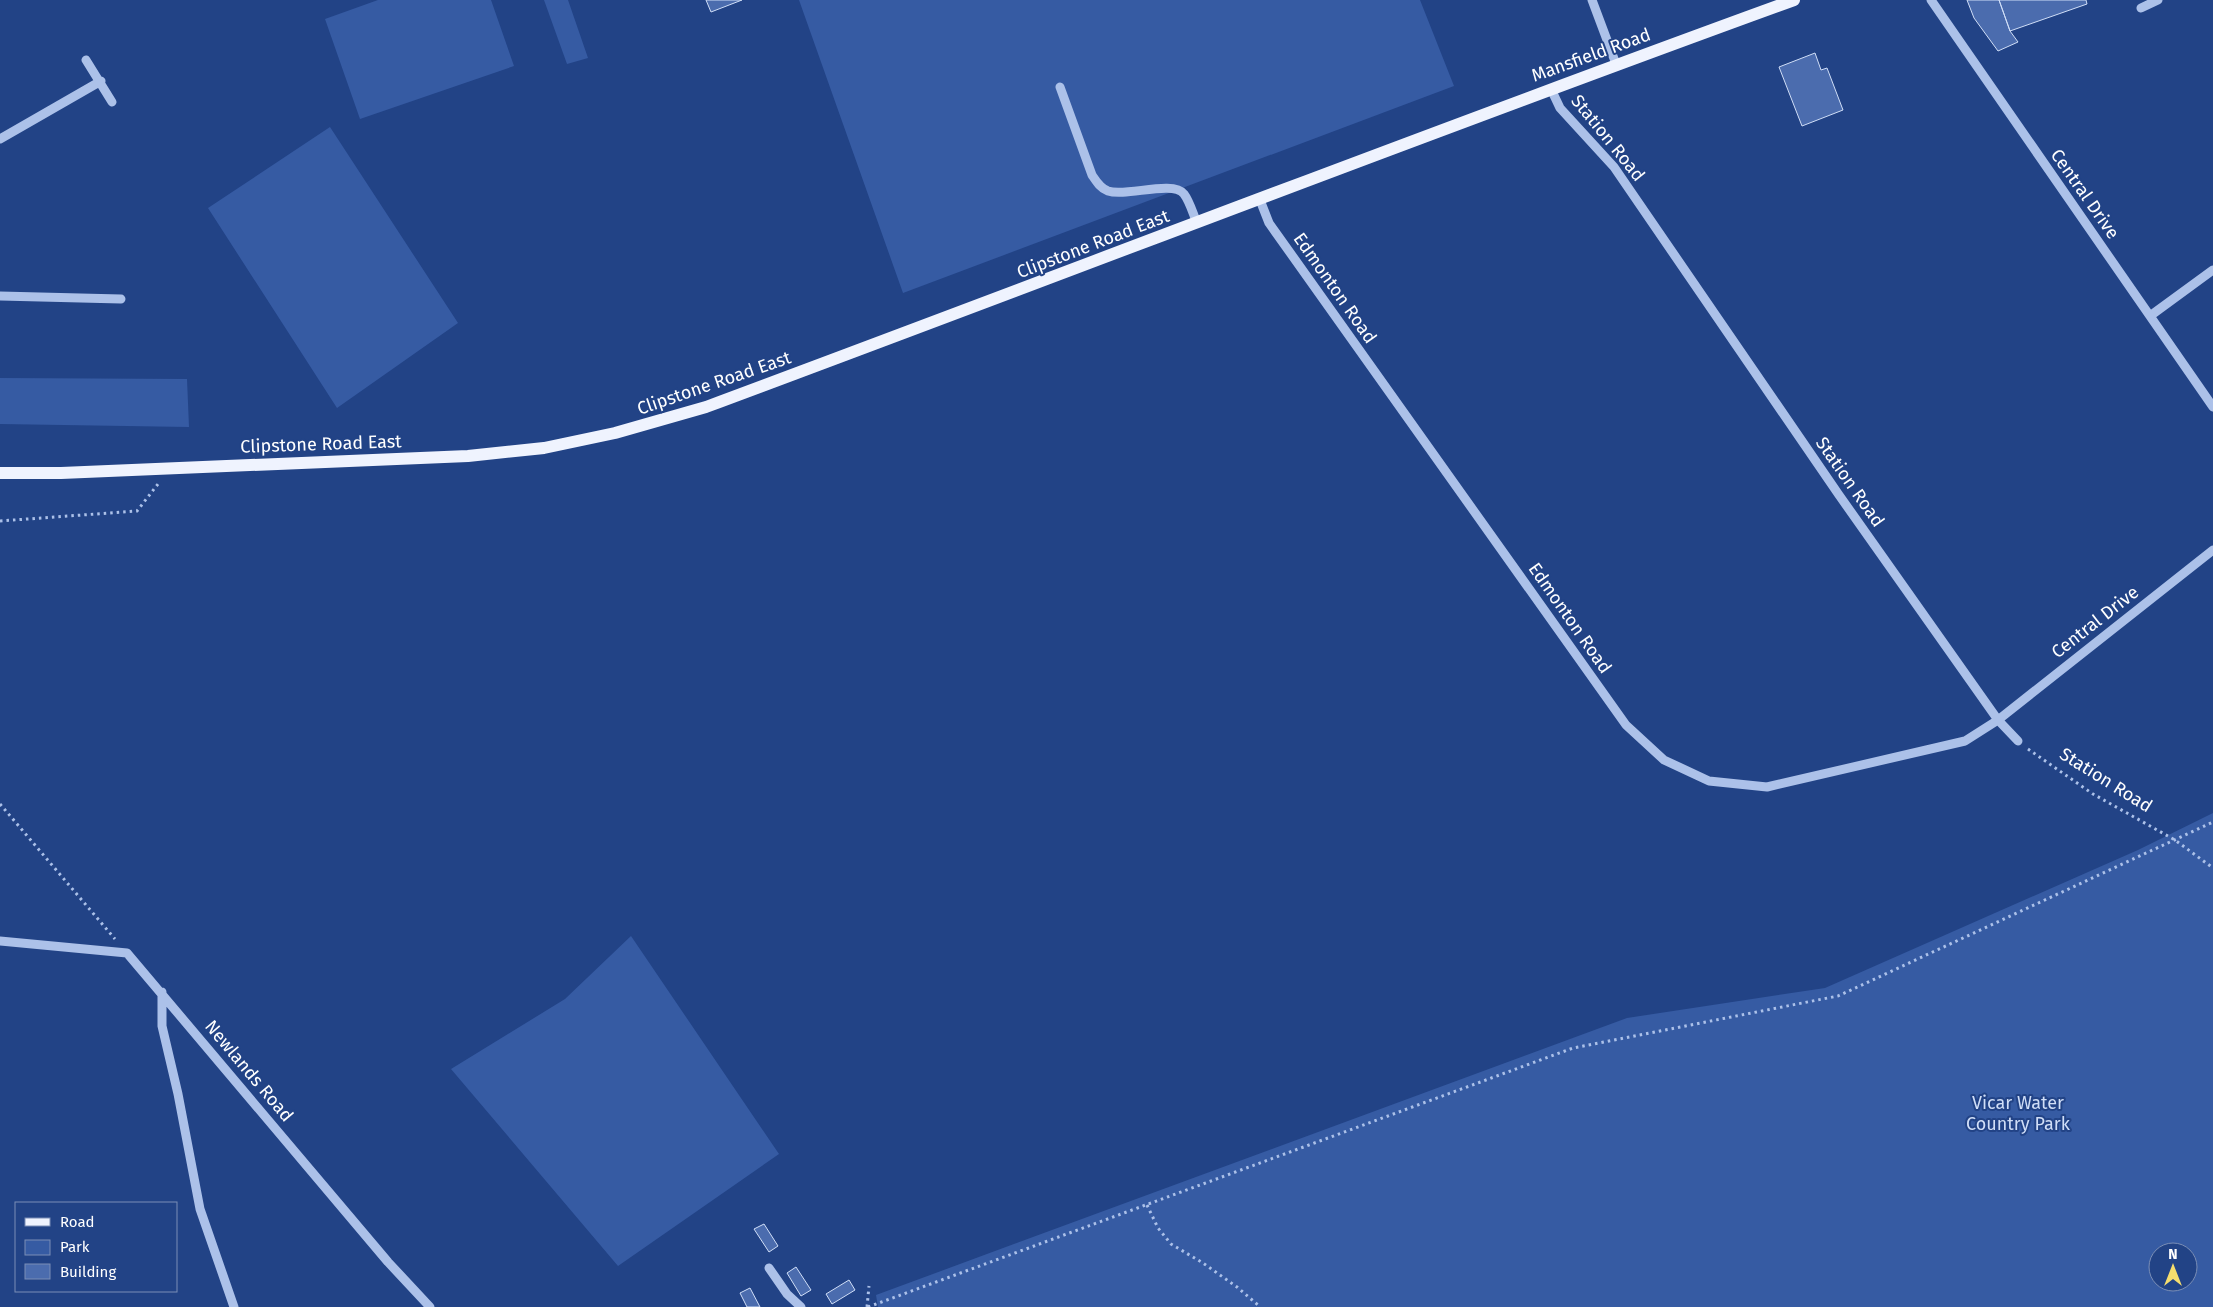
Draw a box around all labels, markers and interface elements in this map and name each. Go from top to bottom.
street label: Mansfield Road [1528,23,1654,87]
street label: Station Road [1566,90,1650,186]
street label: Central Drive [2046,145,2124,243]
street label: Clipstone Road East [1014,205,1173,283]
street label: Edmonton Road [1289,228,1381,348]
street label: Clipstone Road East [634,346,794,420]
street label: Clipstone Road East [240,430,403,458]
street label: Station Road [1811,433,1889,531]
street label: Edmonton Road [1524,558,1616,678]
street label: Central Drive [2047,581,2143,663]
street label: Station Road [2056,743,2156,817]
street label: Newlands Road [200,1016,298,1126]
park label: Vicar Water Country Park [1966,1092,2071,1135]
legend [15,1202,178,1292]
text: Road [60,1213,95,1231]
text: Park [60,1238,90,1256]
north arrow [2148,1242,2198,1292]
text: N [2168,1246,2178,1263]
text: Building [60,1263,116,1281]

